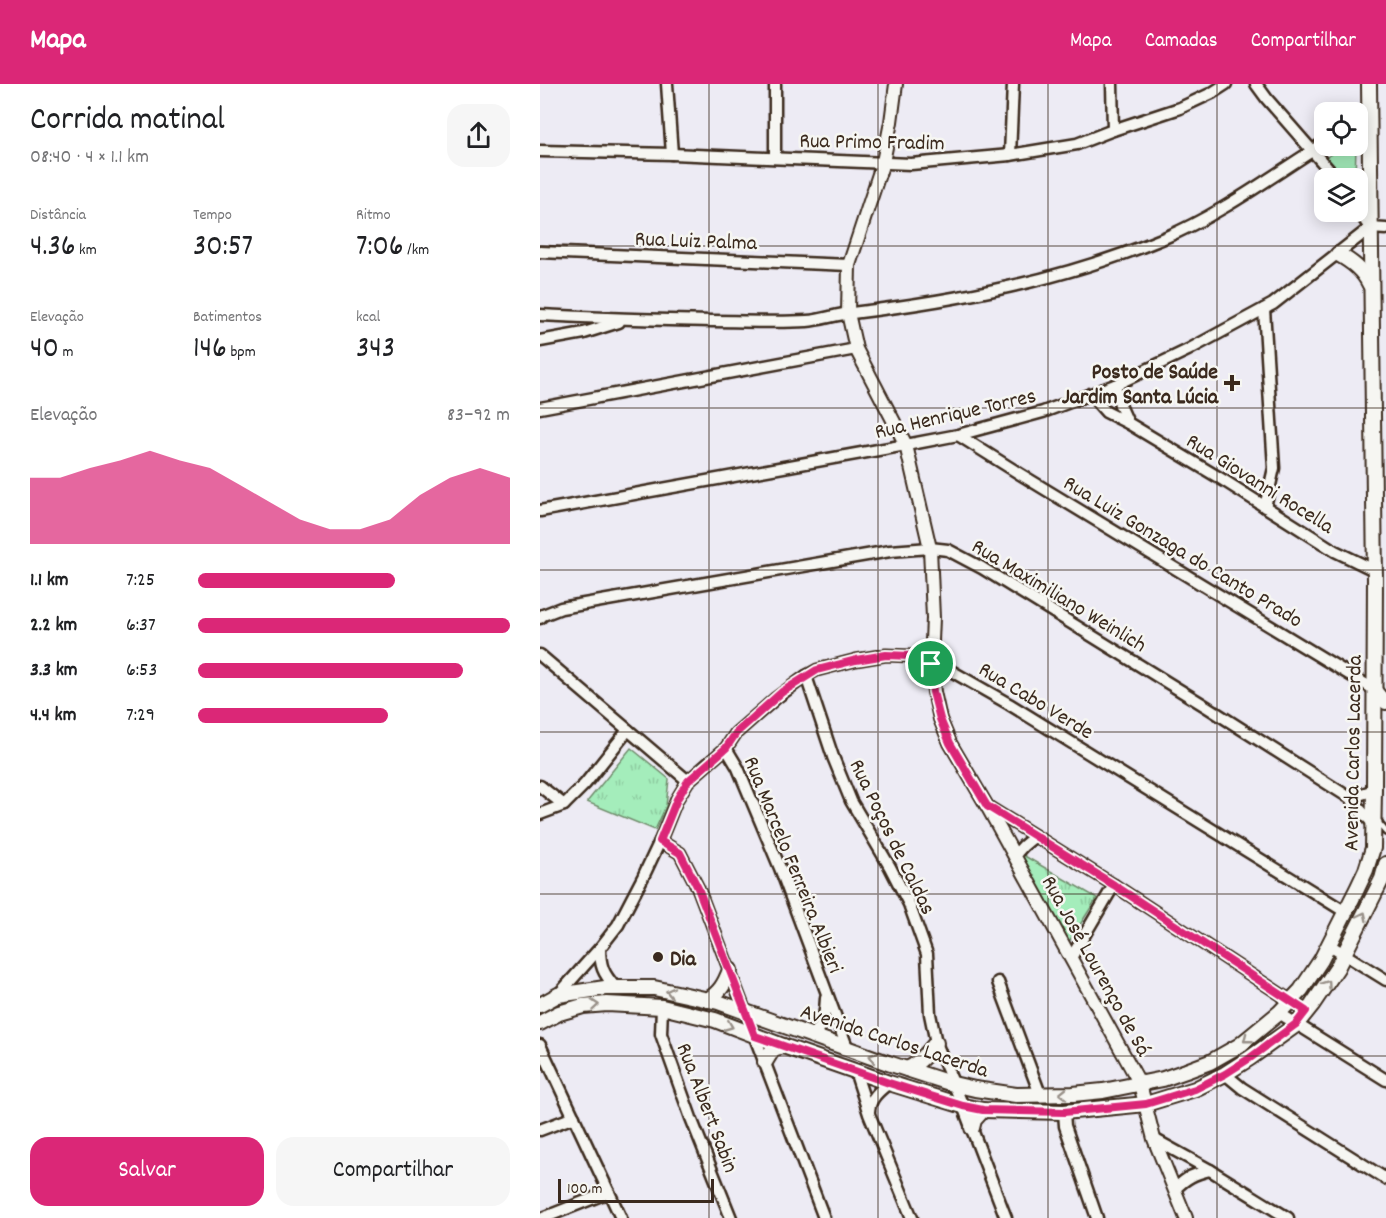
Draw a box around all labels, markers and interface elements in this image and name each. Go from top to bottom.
text: Mapa [30,22,86,62]
text: Mapa [1070,27,1112,57]
text: Camadas [1145,27,1218,57]
text: Compartilhar [1251,27,1356,57]
text: Corrida matinal [30,98,225,145]
map controls [1314,102,1368,222]
button: locate [1314,102,1368,156]
button: share [447,104,510,167]
street label: Rua Primo Fradim [799,127,945,160]
text: 08:40 · 4 × 1.1 km [30,144,149,172]
button: layers [1314,168,1368,222]
text: Distância [30,204,86,227]
text: Tempo [193,204,232,227]
text: Ritmo [356,204,391,227]
street label: Rua Luiz Palma [634,225,758,260]
text: 4.36 [30,227,75,270]
text: 30:57 [193,227,253,270]
text: 7:06 [356,227,404,270]
text: km [75,239,97,262]
text: /km [404,239,429,262]
text: Elevação [30,306,84,329]
text: Batimentos [193,306,262,329]
text: kcal [356,306,380,329]
text: 40 [30,329,59,372]
text: 146 [193,329,227,372]
text: 343 [356,329,395,372]
text: m [59,341,73,364]
text: bpm [227,341,256,364]
place label: Posto de Saúde Jardim Santa Lúcia [1062,358,1219,414]
marker: Posto de Saúde Jardim Santa Lúcia [1223,374,1241,392]
street label: Rua Henrique Torres [872,382,1040,449]
text: Elevação [30,402,97,430]
text: 83–92 m [447,402,510,430]
street label: Rua Giovanni Rocella [1179,427,1340,543]
street label: Rua Luiz Gonzaga do Canto Prado [1057,469,1308,637]
street label: Rua Maximiliano Weinlich [965,532,1152,662]
text: 1.1 km [30,567,69,595]
text: 7:25 [126,567,155,595]
text: 2.2 km [30,612,77,640]
text: 6:37 [126,612,156,640]
pin [905,638,956,689]
icon: arrive [914,647,947,680]
street label: Avenida Carlos Lacerda [1337,654,1372,851]
street label: Rua Cabo Verde [972,655,1099,749]
text: 3.3 km [30,657,78,685]
text: 6:53 [126,657,157,685]
text: 4.4 km [30,702,76,730]
text: 7:29 [126,702,155,730]
street label: Rua Marcelo Ferreira Albieri [734,752,849,978]
street label: Rua Poços de Caldas [840,755,942,921]
street label: Rua José Lourenço de Sá [1032,870,1158,1063]
one-way arrow [1356,912,1367,923]
place label: Dia [670,945,696,976]
marker: Dia [651,950,665,964]
one-way arrow [1320,979,1331,990]
one-way arrow [665,986,675,999]
street label: Avenida Carlos Lacerda [796,997,993,1088]
one-way arrow [590,999,599,1012]
one-way arrow [723,1019,734,1031]
one-way arrow [1243,1032,1254,1043]
street label: Rua Albert Sabin [667,1039,745,1178]
one-way arrow [869,1052,880,1064]
one-way arrow [1058,1088,1067,1100]
button: Salvar [30,1137,264,1206]
button: Compartilhar [276,1137,510,1206]
scale bar [558,1176,714,1204]
text: 100 m [567,1178,603,1201]

